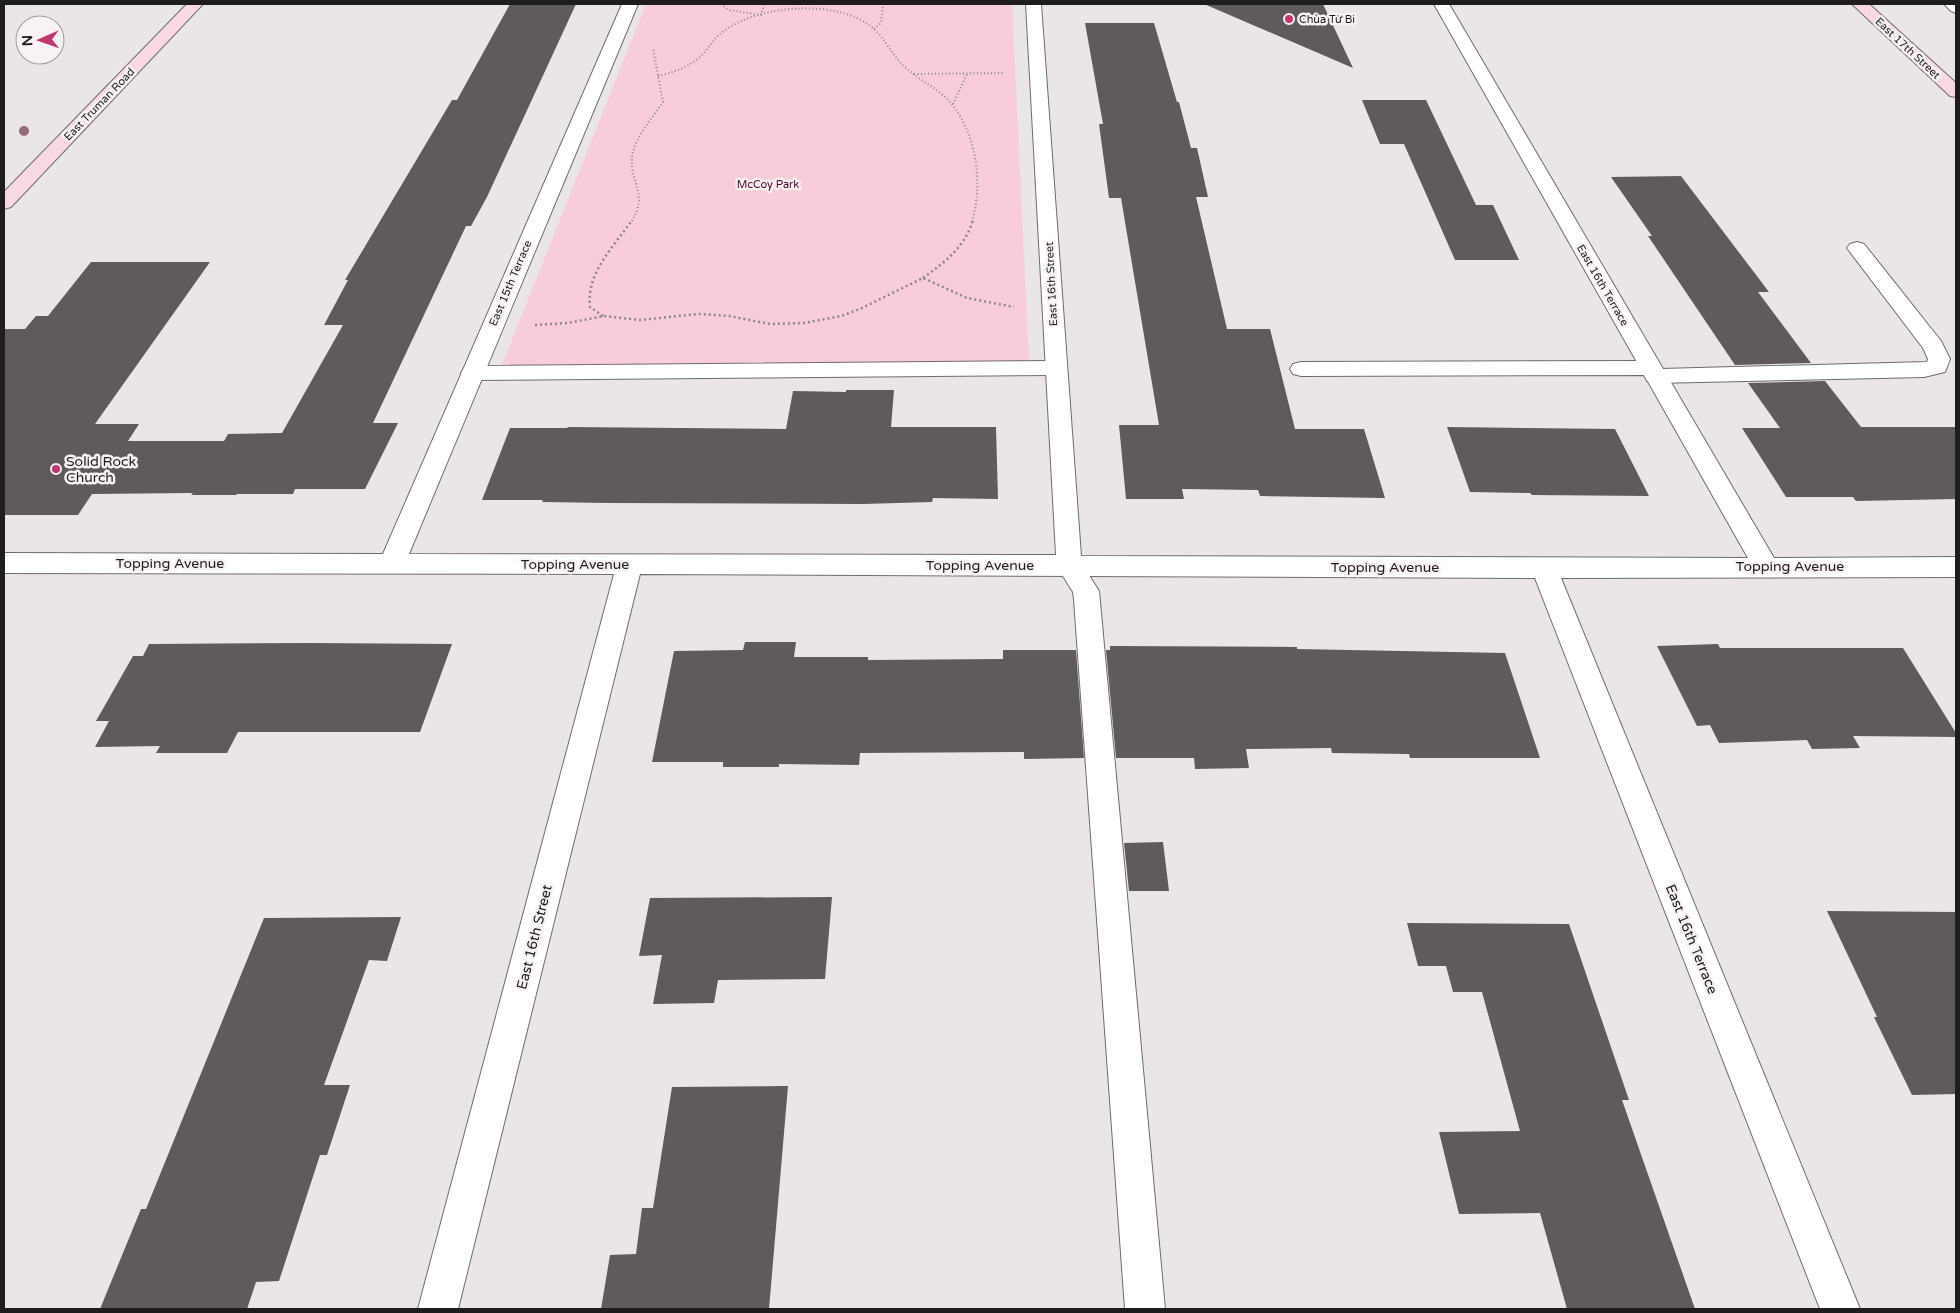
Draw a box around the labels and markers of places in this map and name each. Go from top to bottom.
marker: Chùa Từ Bi [1283,13,1295,25]
place label: Chùa Từ Bi [1299,13,1355,26]
place label: Solid Rock Church [66,453,137,486]
marker: Solid Rock Church [50,463,62,475]

